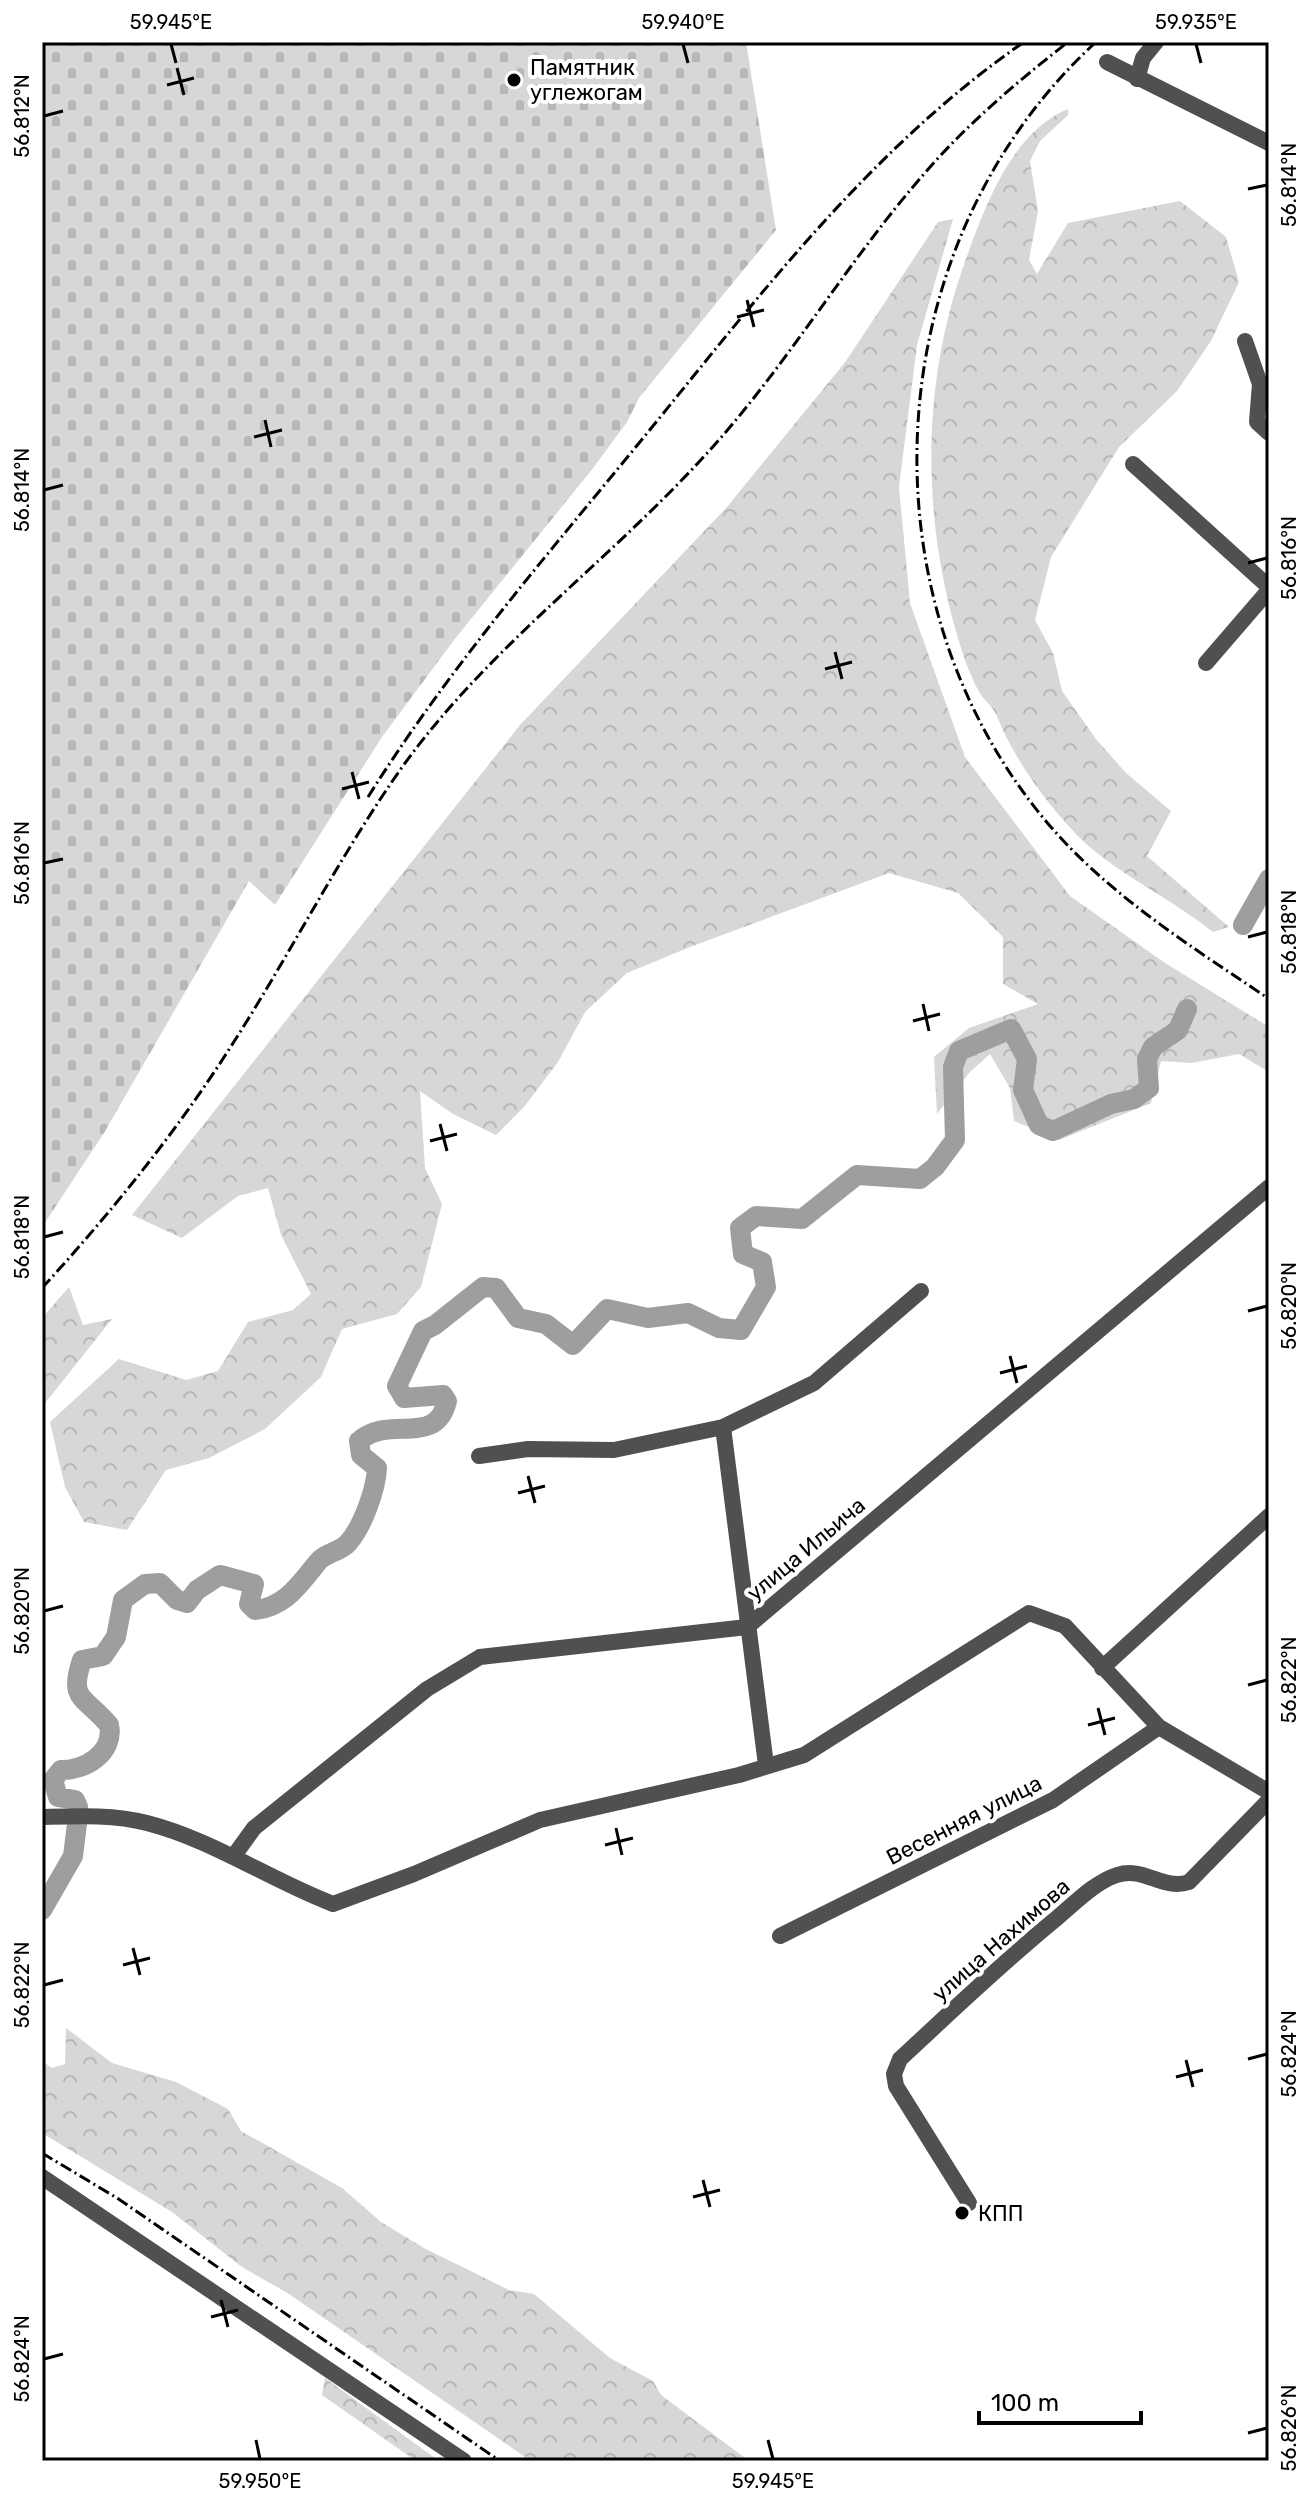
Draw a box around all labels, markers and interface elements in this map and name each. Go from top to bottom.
text: 59.945°E [130,10,212,34]
text: 59.940°E [641,10,725,34]
text: 59.935°E [1155,10,1237,34]
place label: Памятник углежогам [530,54,643,106]
marker: Памятник углежогам [505,71,523,89]
text: 56.812°N [10,74,34,158]
text: 56.814°N [1277,143,1301,227]
text: 56.814°N [10,448,34,532]
text: 56.816°N [1277,516,1301,600]
text: 56.816°N [10,821,34,905]
text: 56.818°N [1277,890,1301,974]
text: 56.818°N [10,1195,34,1279]
text: 56.820°N [1277,1262,1301,1350]
street label: улица Ильича [741,1492,871,1606]
text: 56.820°N [10,1567,34,1655]
text: 56.822°N [1277,1637,1301,1723]
street label: Весенняя улица [882,1769,1046,1871]
street label: улица Нахимова [927,1873,1075,2007]
text: 56.822°N [10,1942,34,2028]
text: 56.824°N [1277,2010,1301,2098]
place label: КПП [978,2200,1024,2227]
marker: КПП [953,2204,971,2222]
text: 56.824°N [10,2315,34,2403]
scale bar [979,2375,1141,2425]
text: 56.826°N [1277,2385,1301,2471]
text: 100 m [991,2389,1059,2417]
text: 59.950°E [219,2469,301,2493]
text: 59.945°E [732,2469,814,2493]

